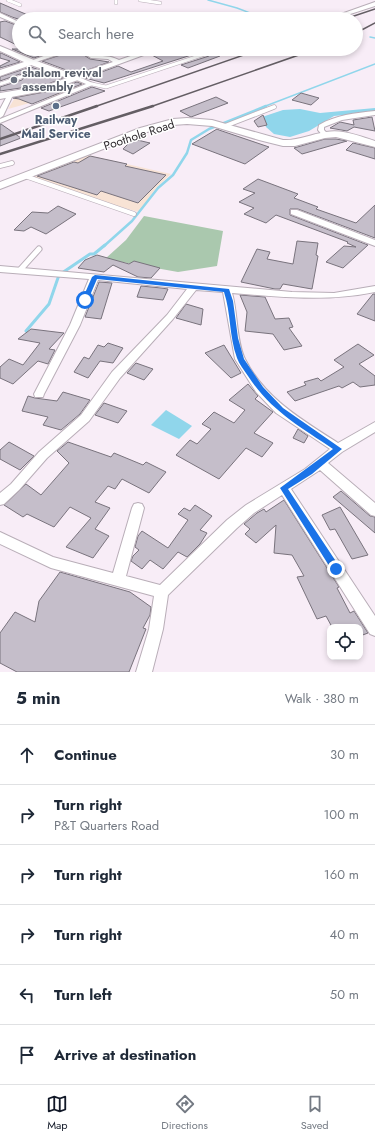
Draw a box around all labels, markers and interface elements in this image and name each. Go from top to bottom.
search box [12,12,363,56]
icon: search [26,23,48,45]
text: Search here [58,23,134,45]
place label: shalom revival assembly [22,64,102,96]
marker: shalom revival assembly [9,75,19,85]
marker: Railway Mail Service [51,101,61,111]
place label: Railway Mail Service [21,111,91,143]
street label: Poothole Road [101,115,177,155]
route start [76,291,94,309]
route end [327,560,345,578]
map controls [327,624,363,660]
button: locate [327,624,363,660]
text: 5 min [16,686,60,710]
text: Walk · 380 m [285,689,359,708]
icon: ahead [16,744,38,766]
text: Continue [54,744,117,766]
text: 30 m [330,745,359,764]
text: Turn right [54,794,122,816]
icon: right [16,804,38,826]
text: 100 m [324,805,359,824]
text: P&T Quarters Road [54,816,159,835]
icon: right [16,864,38,886]
text: Turn right [54,864,122,886]
text: 160 m [324,865,359,884]
icon: right [16,924,38,946]
text: Turn right [54,924,122,946]
text: 40 m [330,925,359,944]
icon: left [16,984,38,1006]
text: Turn left [54,984,112,1006]
text: 50 m [330,985,359,1004]
icon: arrive [16,1044,38,1066]
text: Arrive at destination [54,1044,196,1066]
tab: Map [46,1093,68,1133]
tab: Directions [161,1093,208,1133]
tab: Saved [301,1093,329,1133]

